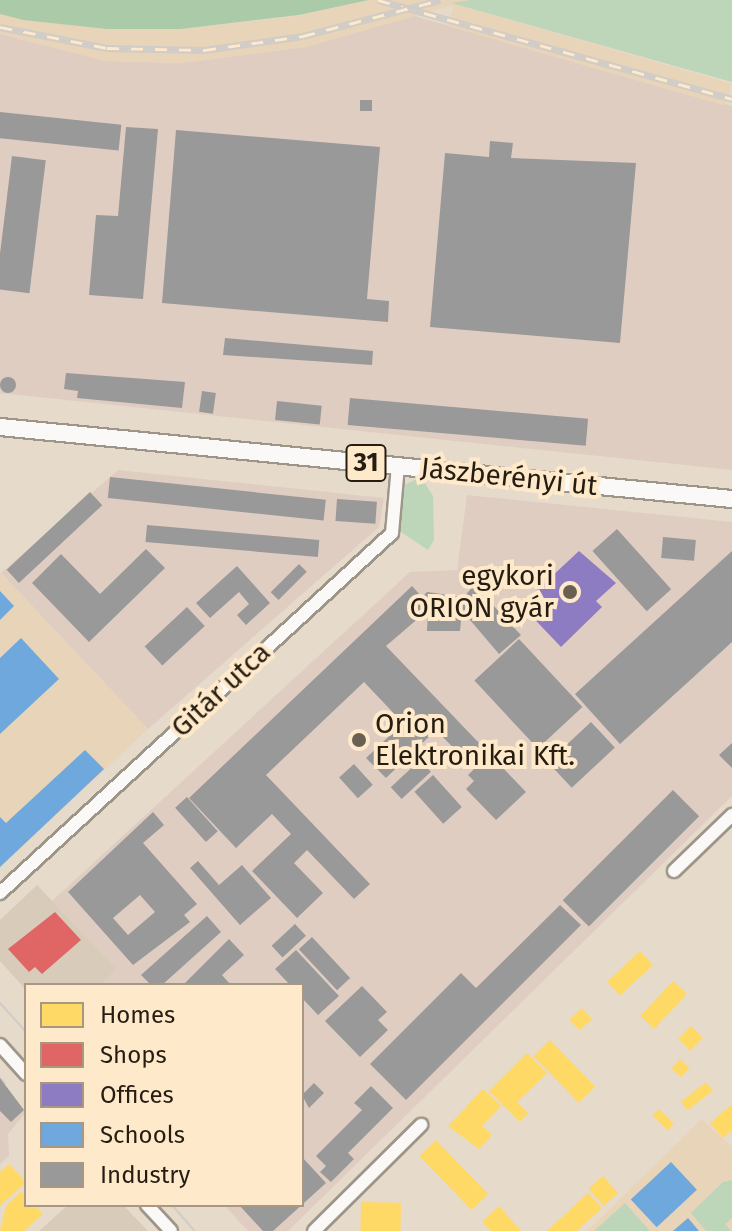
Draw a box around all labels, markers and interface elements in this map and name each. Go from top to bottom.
road number: 31 [344,441,388,485]
street label: Jászberényi út [419,451,599,503]
place label: egykori ORION gyár [410,559,554,625]
marker: egykori ORION gyár [561,583,579,601]
street label: Gitár utca [164,636,278,744]
place label: Orion Elektronikai Kft. [375,707,575,773]
marker: Orion Elektronikai Kft. [350,731,368,749]
legend [24,983,304,1207]
text: Homes [100,1001,175,1029]
text: Shops [100,1041,167,1069]
text: Offices [100,1081,174,1109]
text: Schools [100,1121,185,1149]
text: Industry [100,1161,190,1189]

